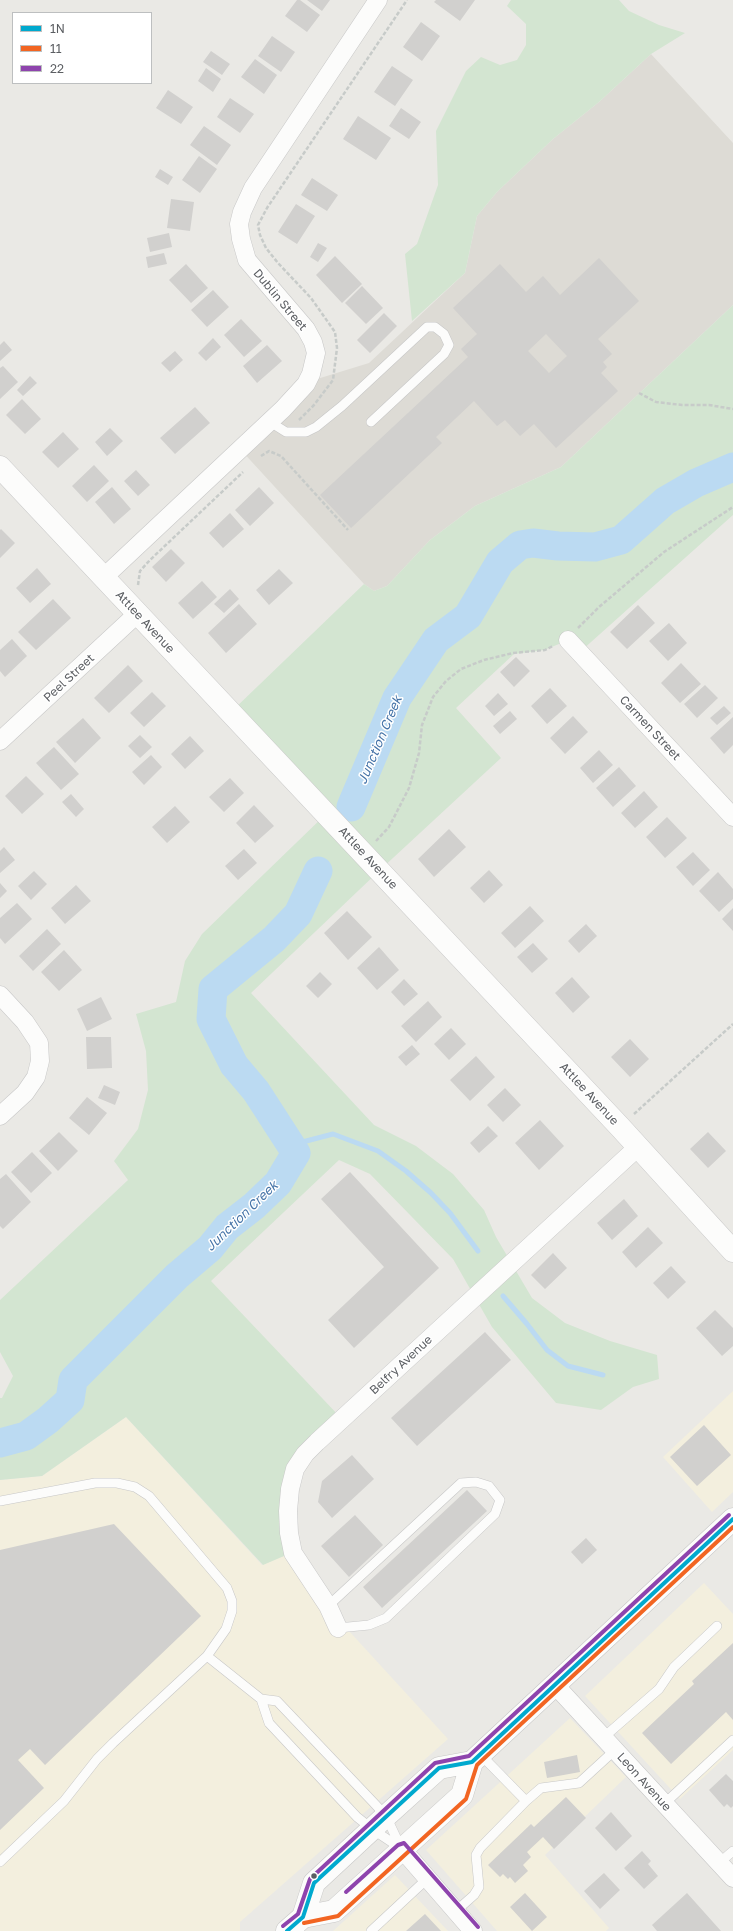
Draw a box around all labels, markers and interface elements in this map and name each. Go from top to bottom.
legend [12,12,152,84]
text: 1N [50,21,65,36]
text: 11 [50,41,62,56]
text: 22 [50,61,64,76]
street label: Dublin Street [250,266,310,334]
street label: Attlee Avenue [112,588,178,656]
street label: Peel Street [41,651,97,705]
street label: Carmen Street [616,693,684,763]
water label: Junction Creek [354,694,406,786]
street label: Attlee Avenue [335,824,401,892]
street label: Attlee Avenue [556,1060,622,1128]
water label: Junction Creek [203,1178,281,1254]
street label: Belfry Avenue [367,1332,435,1398]
street label: Leon Avenue [614,1750,674,1814]
unlabelled marker [309,1871,319,1881]

